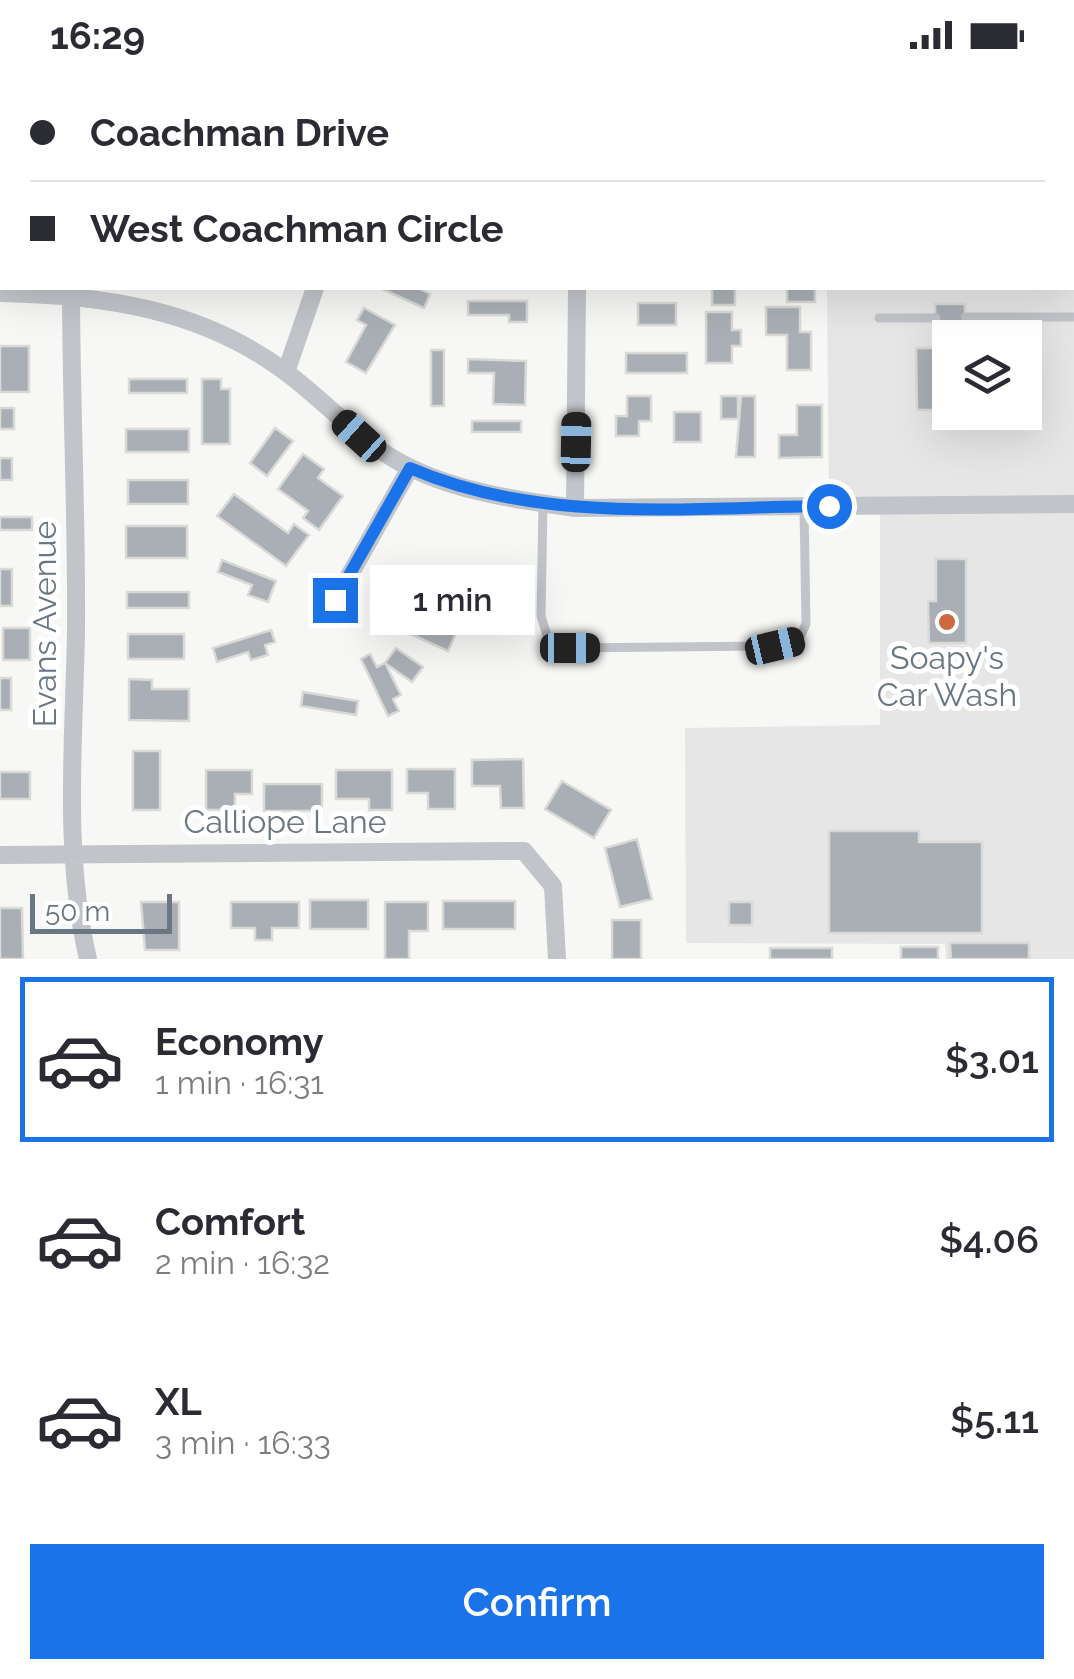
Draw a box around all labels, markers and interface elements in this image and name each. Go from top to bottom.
text: 16:29 [50,13,145,58]
text: Coachman Drive [90,110,389,155]
text: West Coachman Circle [90,206,503,251]
map controls [932,320,1042,430]
button: layers [932,320,1042,430]
car [327,405,391,467]
car [560,412,592,472]
route start [807,484,852,529]
street label: Evans Avenue [26,521,63,727]
callout: 1 min [370,565,535,635]
route end [313,578,358,623]
text: 1 min [413,581,492,618]
marker: Soapy's Car Wash [936,611,958,633]
car [742,625,808,667]
car [540,633,600,663]
place label: Soapy's Car Wash [877,639,1017,713]
street label: Calliope Lane [183,803,387,840]
scale bar [30,889,172,934]
text: 50 m [45,895,110,928]
icon: car [35,1015,125,1105]
text: Economy [155,1019,324,1064]
text: $3.01 [945,1037,1039,1082]
text: 1 min · 16:31 [155,1064,324,1101]
icon: car [35,1195,125,1285]
text: Comfort [155,1199,305,1244]
text: $4.06 [939,1217,1039,1262]
text: 2 min · 16:32 [155,1244,330,1281]
icon: car [35,1375,125,1465]
text: XL [155,1379,202,1424]
text: $5.11 [950,1397,1039,1442]
text: 3 min · 16:33 [155,1424,331,1461]
button: Confirm [30,1544,1044,1659]

